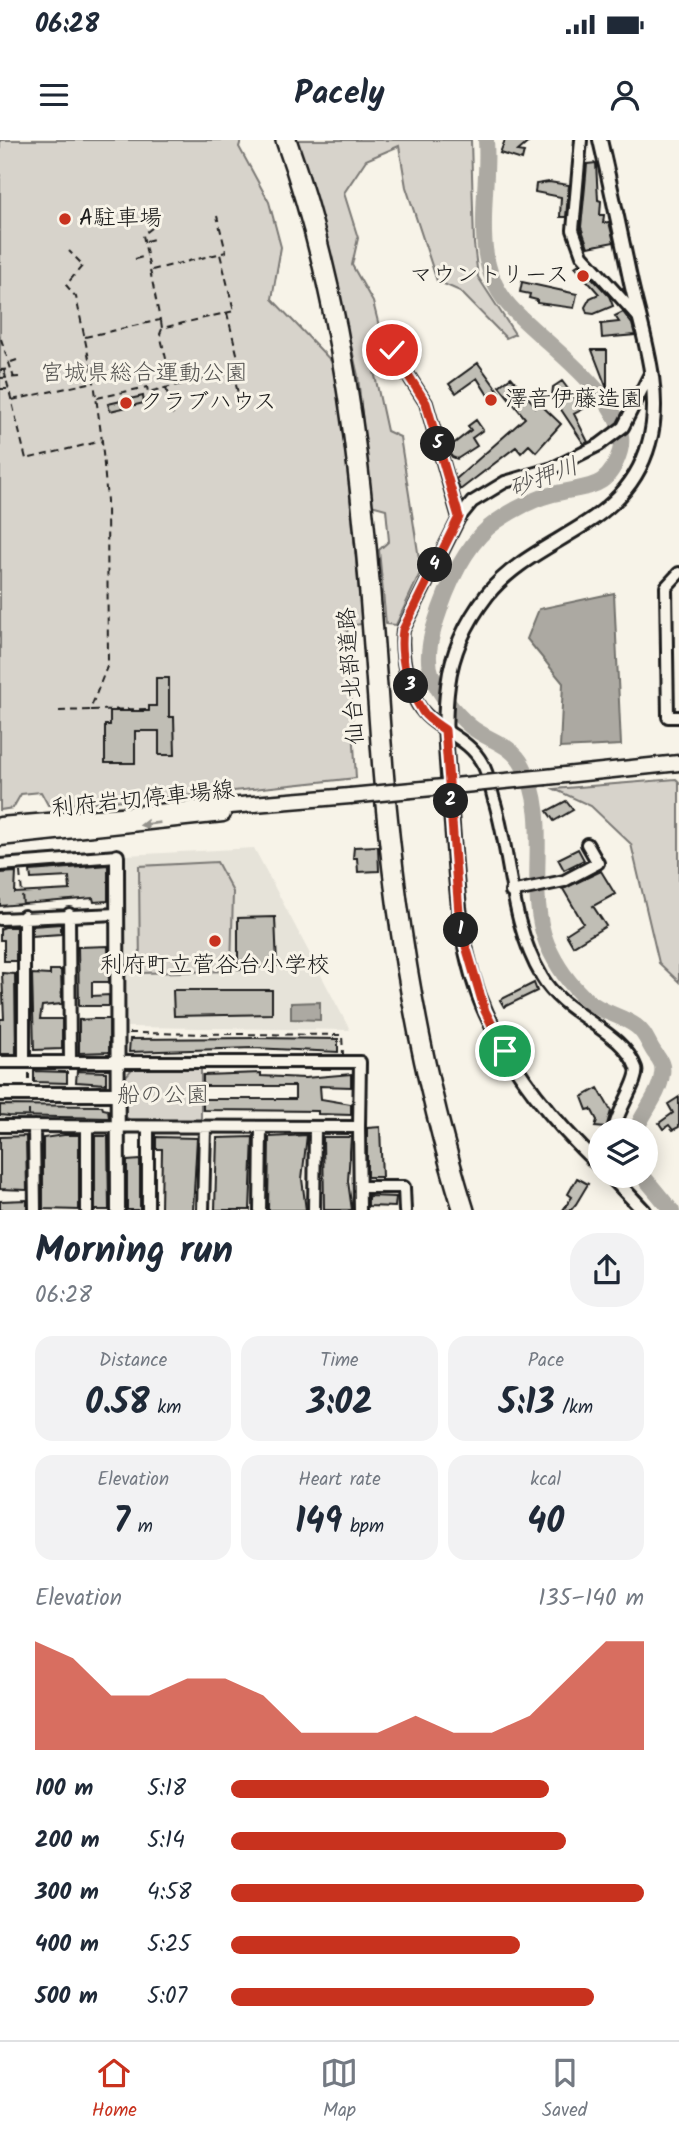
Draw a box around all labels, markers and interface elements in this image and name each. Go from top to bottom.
text: 06:28 [35,4,99,46]
text: Pacely [294,69,385,120]
icon: menu [35,76,73,114]
icon: person [606,76,644,114]
place label: A駐車場 [79,201,162,237]
marker: A駐車場 [57,211,73,227]
place label: マウントリース [409,258,569,294]
marker: マウントリース [575,268,591,284]
pin [362,320,422,380]
icon: check [373,331,411,369]
park label: 宮城県総合運動公園 [41,356,248,392]
place label: 澤音伊藤造園 [505,382,643,418]
place label: クラブハウス [140,385,277,421]
marker: 澤音伊藤造園 [483,392,499,408]
marker: クラブハウス [118,395,134,411]
pin: 5 [420,426,456,462]
text: 5 [433,428,442,458]
water label: 砂押川 [504,447,584,509]
pin: 4 [418,548,452,582]
text: 4 [429,549,440,579]
street label: 仙台北部道路 [329,606,375,746]
pin: 3 [394,668,428,704]
text: 3 [405,670,416,700]
street label: 利府岩切停車場線 [50,772,236,828]
pin: 2 [434,784,468,818]
text: 2 [445,785,456,815]
one-way arrow [138,819,160,830]
pin: 1 [444,912,478,948]
text: 1 [458,914,463,944]
marker: 利府町立菅谷台小学校 [207,933,223,949]
place label: 利府町立菅谷台小学校 [100,948,330,984]
pin [475,1021,535,1081]
icon: arrive [486,1032,524,1070]
park label: 船の公園 [117,1078,209,1114]
map controls [588,1118,658,1188]
button: layers [588,1118,658,1188]
text: Morning run [35,1222,233,1282]
button: share [570,1233,644,1307]
text: 06:28 [35,1278,92,1314]
text: Distance [99,1346,167,1376]
text: Time [320,1346,359,1376]
text: Pace [528,1346,564,1376]
text: 0.58 [85,1376,150,1432]
text: 3:02 [306,1376,373,1432]
text: 5:13 [499,1376,555,1432]
text: km [150,1393,181,1423]
text: /km [555,1393,593,1423]
text: Elevation [97,1465,169,1495]
text: Heart rate [298,1465,381,1495]
text: kcal [530,1465,561,1495]
text: 7 [114,1495,130,1551]
text: 149 [295,1495,342,1551]
text: 40 [527,1495,564,1551]
text: m [130,1512,153,1542]
text: bpm [342,1512,384,1542]
text: Elevation [35,1581,122,1617]
text: 135–140 m [538,1581,644,1617]
text: 100 m [35,1771,93,1807]
text: 5:18 [147,1771,186,1807]
text: 200 m [35,1823,100,1859]
text: 5:14 [147,1823,185,1859]
text: 300 m [35,1875,99,1911]
text: 4:58 [147,1875,192,1911]
text: 400 m [35,1927,99,1963]
text: 5:25 [147,1927,191,1963]
text: 500 m [35,1979,98,2015]
text: 5:07 [147,1979,187,2015]
tab: Home [92,2054,137,2126]
tab: Map [320,2054,358,2126]
tab: Saved [542,2054,587,2126]

